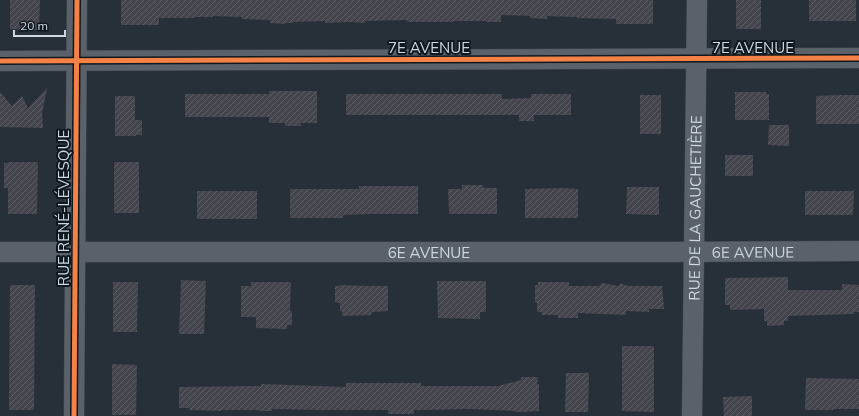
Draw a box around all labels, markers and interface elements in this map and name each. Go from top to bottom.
scale bar [14,12,65,38]
text: 20 m [20,18,48,33]
street label: 7E AVENUE [388,38,470,57]
street label: 7E AVENUE [712,38,794,57]
street label: RUE DE LA GAUCHETIÈRE [684,115,705,301]
street label: RUE RENÉ-LÉVESQUE [54,130,73,286]
street label: 6E AVENUE [712,242,794,261]
street label: 6E AVENUE [388,243,470,262]

